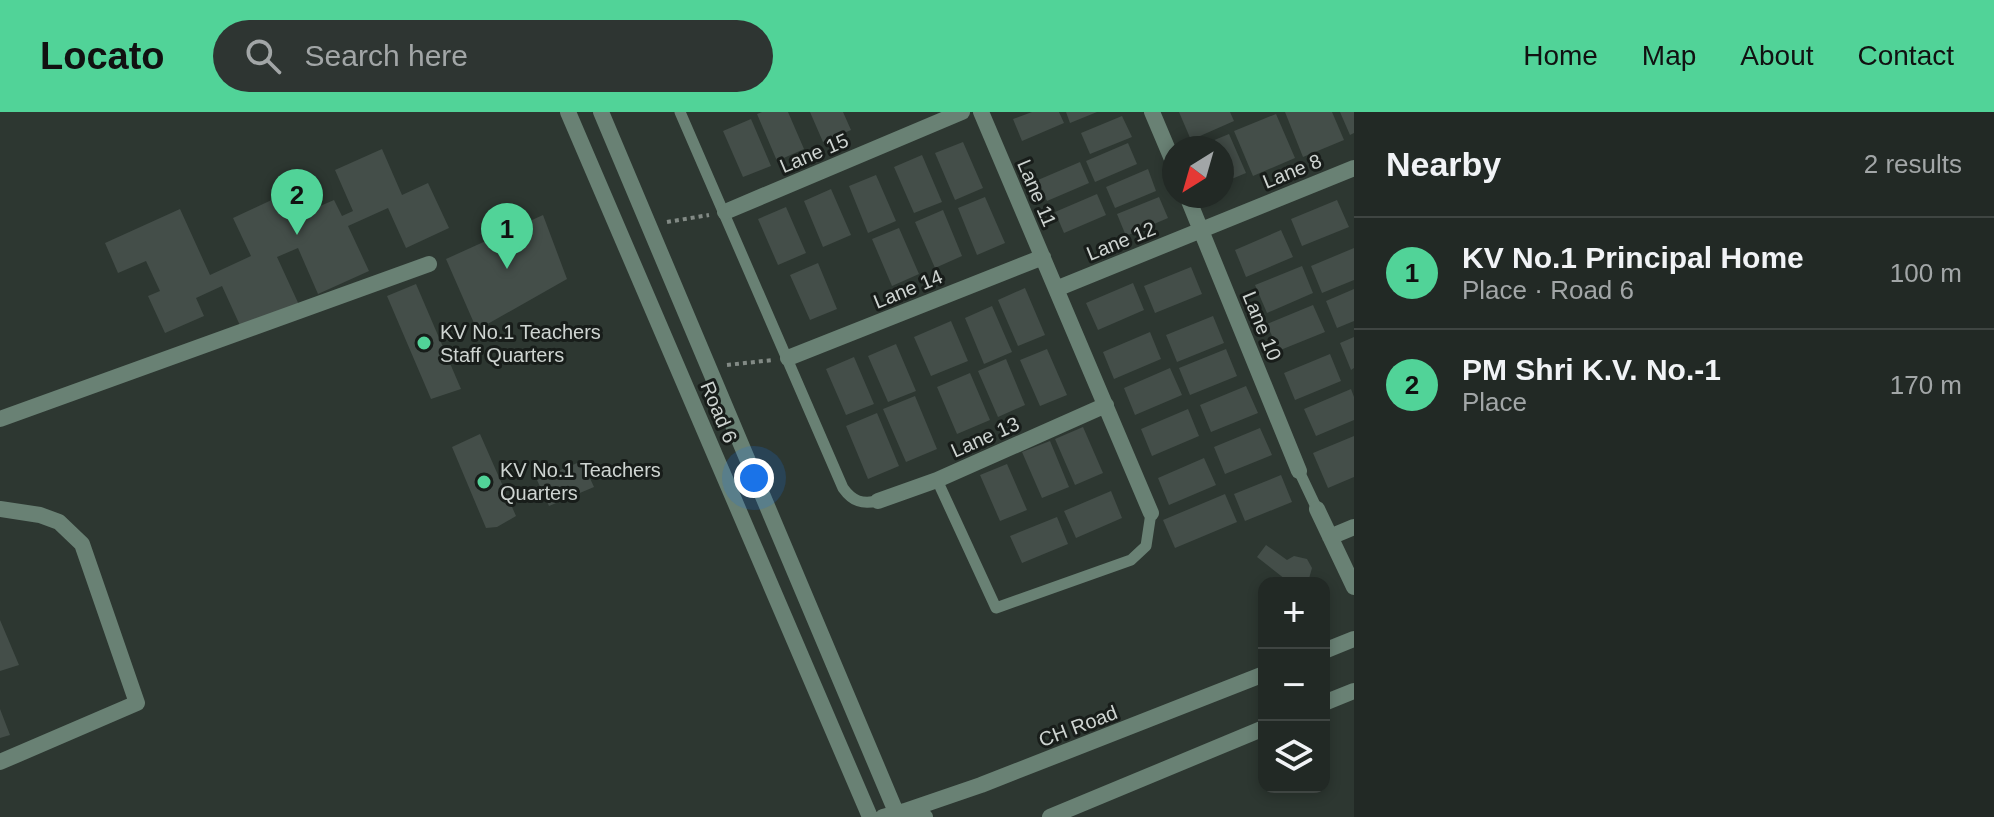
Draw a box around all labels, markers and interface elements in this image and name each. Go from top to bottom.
search box [213,20,773,92]
icon: search [241,34,285,78]
text: Locato [40,35,165,77]
text: Search here [305,39,468,72]
text: Home [1523,40,1598,71]
text: Map [1642,40,1696,71]
text: About [1740,40,1814,71]
text: Contact [1858,40,1954,71]
street label: Lane 15 [776,129,852,177]
north arrow [1162,136,1234,208]
text: Nearby [1386,145,1501,183]
street label: Lane 8 [1260,149,1324,193]
text: 2 results [1864,149,1962,179]
street label: Lane 11 [1013,156,1061,230]
pin: 2 [271,169,323,235]
pin: 1 [481,203,533,269]
street label: Lane 12 [1083,217,1159,265]
text: KV No.1 Principal Home [1462,241,1804,274]
text: 1 [1405,258,1419,288]
text: 100 m [1890,258,1962,288]
street label: Lane 14 [870,265,946,313]
text: Place · Road 6 [1462,275,1634,305]
street label: Lane 10 [1238,288,1286,364]
place label: KV No.1 Teachers Staff Quarters [440,321,601,366]
marker: KV No.1 Teachers Staff Quarters [415,334,433,352]
text: PM Shri K.V. No.-1 [1462,353,1721,386]
text: 2 [1405,370,1419,400]
text: 170 m [1890,370,1962,400]
street label: Road 6 [696,378,742,446]
text: Place [1462,387,1527,417]
street label: Lane 13 [948,412,1022,462]
your location [734,458,774,498]
place label: KV No.1 Teachers Quarters [500,459,661,504]
marker: KV No.1 Teachers Quarters [475,473,493,491]
map controls [1258,577,1330,793]
button: + [1258,577,1330,649]
button: − [1258,649,1330,721]
street label: CH Road [1036,701,1120,751]
button: layers [1258,721,1330,793]

